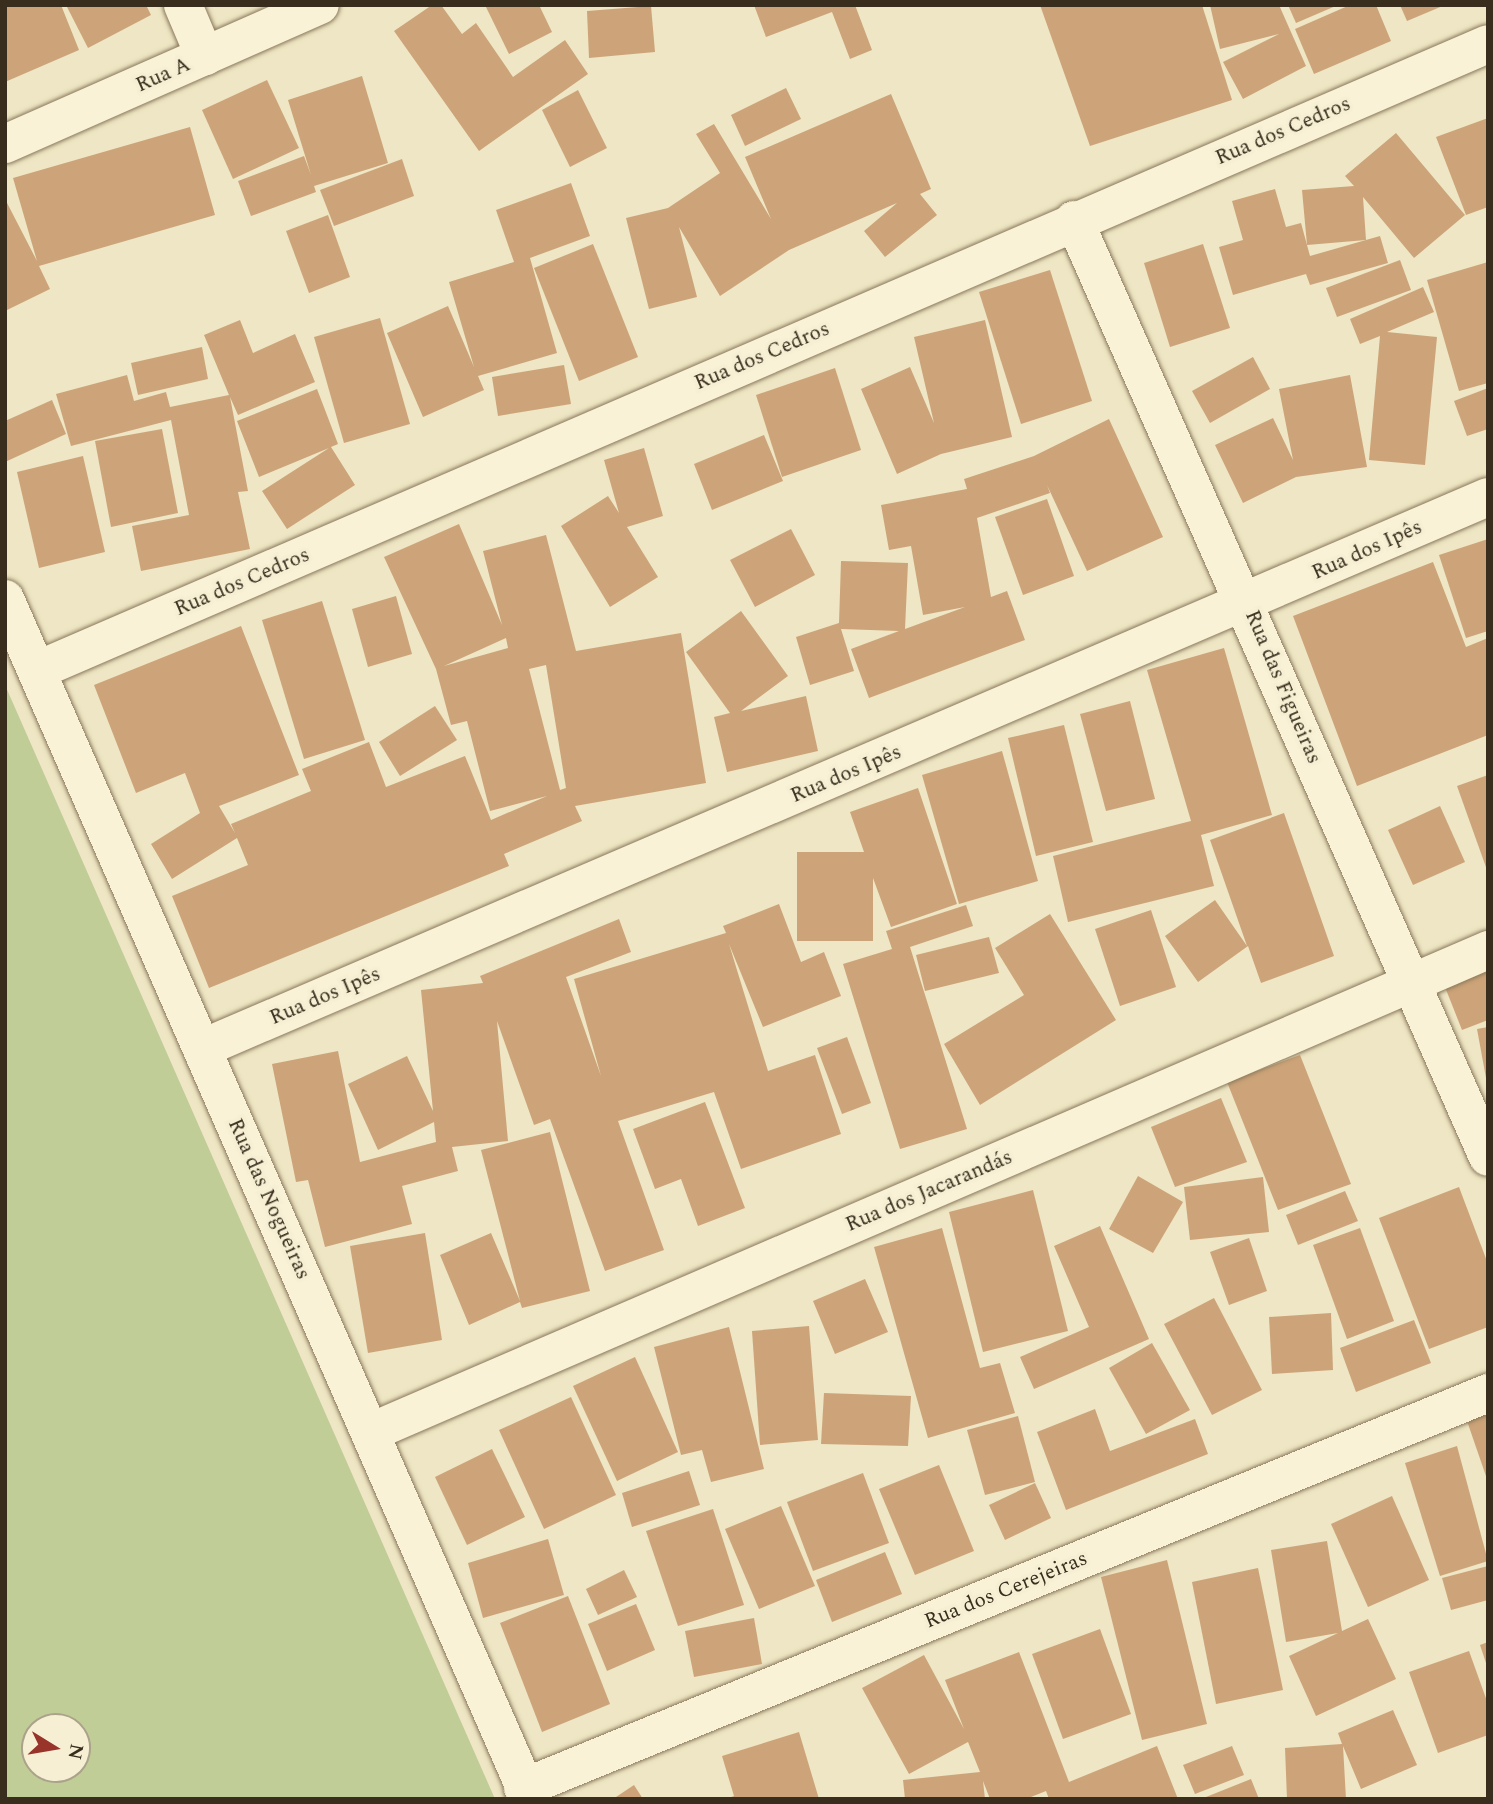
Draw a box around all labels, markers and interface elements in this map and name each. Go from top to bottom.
street label: Rua A [132,52,194,98]
street label: Rua dos Cedros [1212,91,1354,171]
street label: Rua dos Cedros [691,316,833,396]
street label: Rua dos Ipês [1308,514,1426,586]
street label: Rua dos Cedros [171,542,313,622]
street label: Rua das Figueiras [1239,606,1327,768]
street label: Rua dos Ipês [787,739,905,809]
street label: Rua dos Ipês [266,961,384,1031]
street label: Rua das Nogueiras [222,1115,316,1283]
street label: Rua dos Jacarandás [842,1144,1016,1238]
street label: Rua dos Cerejeiras [921,1546,1091,1634]
north arrow [21,1713,91,1783]
text: N [59,1741,91,1762]

